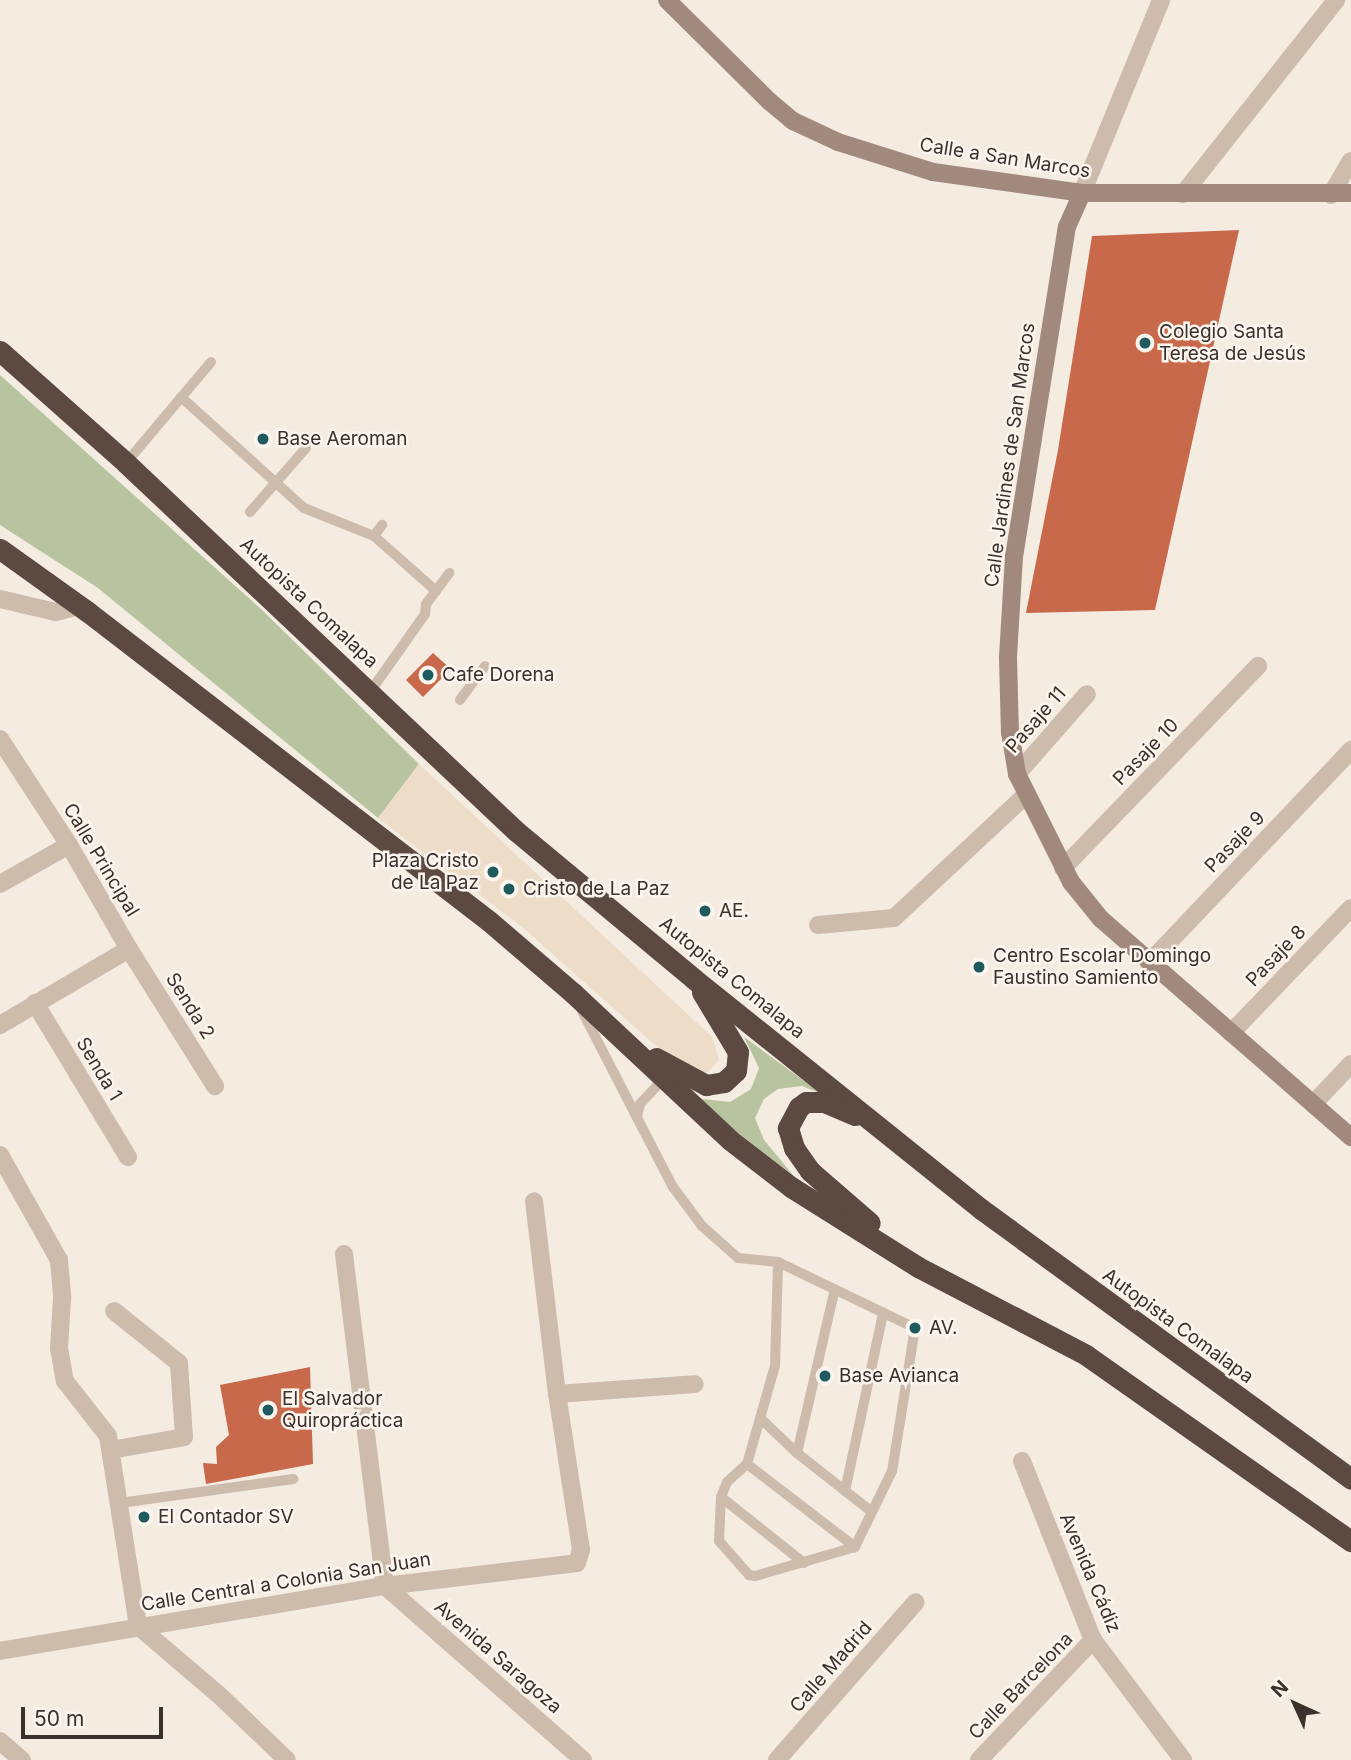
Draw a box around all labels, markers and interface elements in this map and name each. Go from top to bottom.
street label: Calle a San Marcos [918,133,1092,183]
street label: Calle Jardines de San Marcos [980,321,1040,589]
place label: Colegio Santa Teresa de Jesús [1159,321,1306,365]
marker: Colegio Santa Teresa de Jesús [1137,335,1153,351]
place label: Base Aeroman [277,428,408,450]
marker: Base Aeroman [255,431,271,447]
street label: Autopista Comalapa [235,533,383,673]
place label: Cafe Dorena [442,664,554,686]
marker: Cafe Dorena [420,667,436,683]
street label: Pasaje 11 [1001,682,1071,758]
street label: Pasaje 10 [1109,714,1183,790]
street label: Calle Principal [58,799,144,921]
street label: Pasaje 9 [1200,807,1270,877]
place label: Plaza Cristo de La Paz [372,850,479,894]
marker: Plaza Cristo de La Paz [485,864,501,880]
place label: Cristo de La Paz [523,878,670,900]
marker: Cristo de La Paz [501,881,517,897]
place label: AE. [719,900,749,922]
marker: AE. [697,903,713,919]
street label: Autopista Comalapa [655,912,809,1044]
street label: Pasaje 8 [1241,921,1311,991]
place label: Centro Escolar Domingo Faustino Samiento [993,945,1211,989]
marker: Centro Escolar Domingo Faustino Samiento [971,959,987,975]
street label: Senda 2 [161,969,219,1043]
street label: Senda 1 [71,1033,127,1105]
street label: Autopista Comalapa [1098,1264,1258,1388]
place label: AV. [929,1317,958,1339]
marker: AV. [907,1320,923,1336]
place label: Base Avianca [839,1365,959,1387]
marker: Base Avianca [817,1368,833,1384]
place label: El Salvador Quiropráctica [282,1388,403,1432]
marker: El Salvador Quiropráctica [260,1402,276,1418]
place label: El Contador SV [158,1506,294,1528]
marker: El Contador SV [136,1509,152,1525]
street label: Avenida Cádiz [1055,1510,1125,1636]
street label: Calle Central a Colonia San Juan [140,1548,432,1616]
street label: Avenida Saragoza [430,1595,566,1719]
street label: Calle Madrid [785,1617,877,1717]
street label: Calle Barcelona [964,1628,1078,1744]
north arrow [1260,1669,1330,1739]
text: N [1267,1676,1293,1702]
scale bar [24,1694,166,1738]
text: 50 m [34,1706,84,1731]

